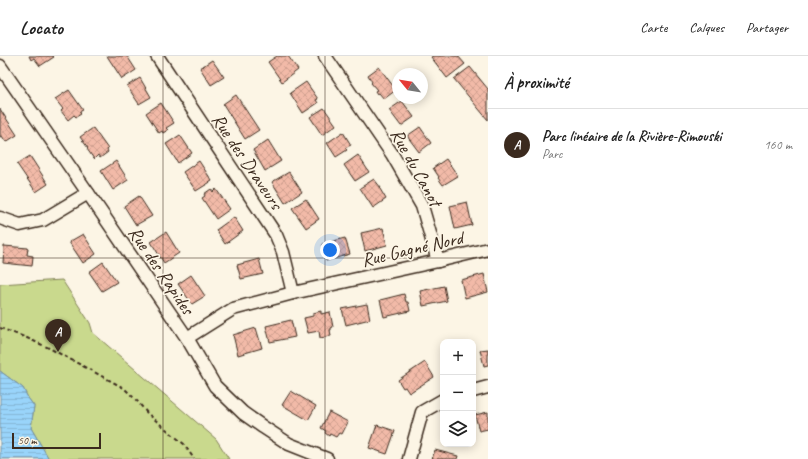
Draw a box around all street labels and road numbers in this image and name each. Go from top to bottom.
street label: Rue des Draveurs [206,109,289,215]
street label: Rue du Canot [385,124,449,213]
street label: Rue des Rapides [123,222,200,321]
street label: Rue Gagné Nord [359,225,469,272]

